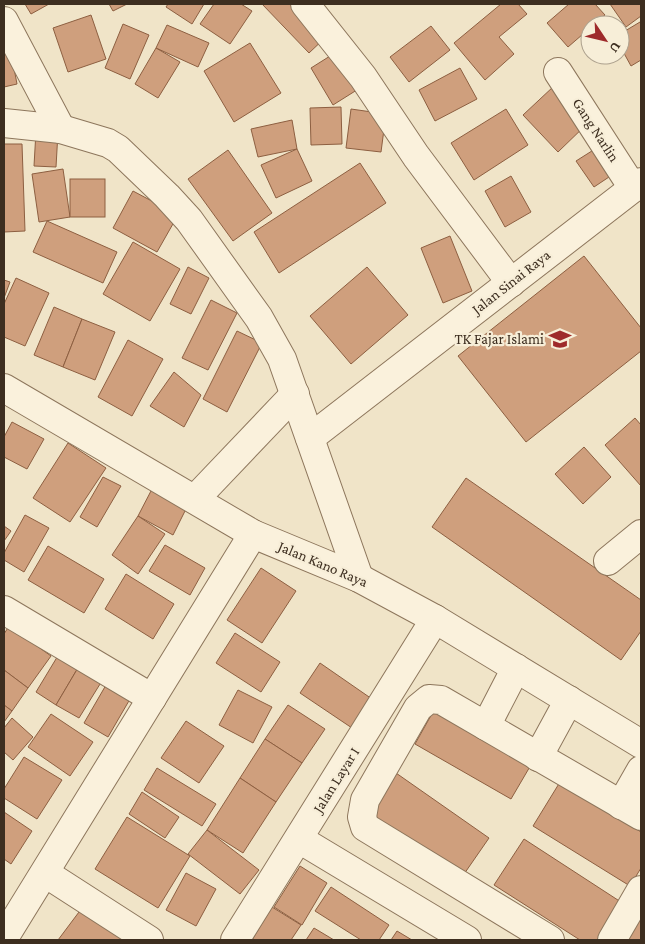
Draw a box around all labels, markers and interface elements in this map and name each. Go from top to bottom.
north arrow [580,15,630,65]
text: U [606,39,625,56]
street label: Gang Narlin [569,95,622,165]
street label: Jalan Sinai Raya [467,247,554,319]
school or university icon: TK Fajar Islami [547,326,573,352]
place label: TK Fajar Islami [454,331,544,348]
street label: Jalan Kano Raya [274,537,370,591]
street label: Jalan Layar I [309,744,363,818]

